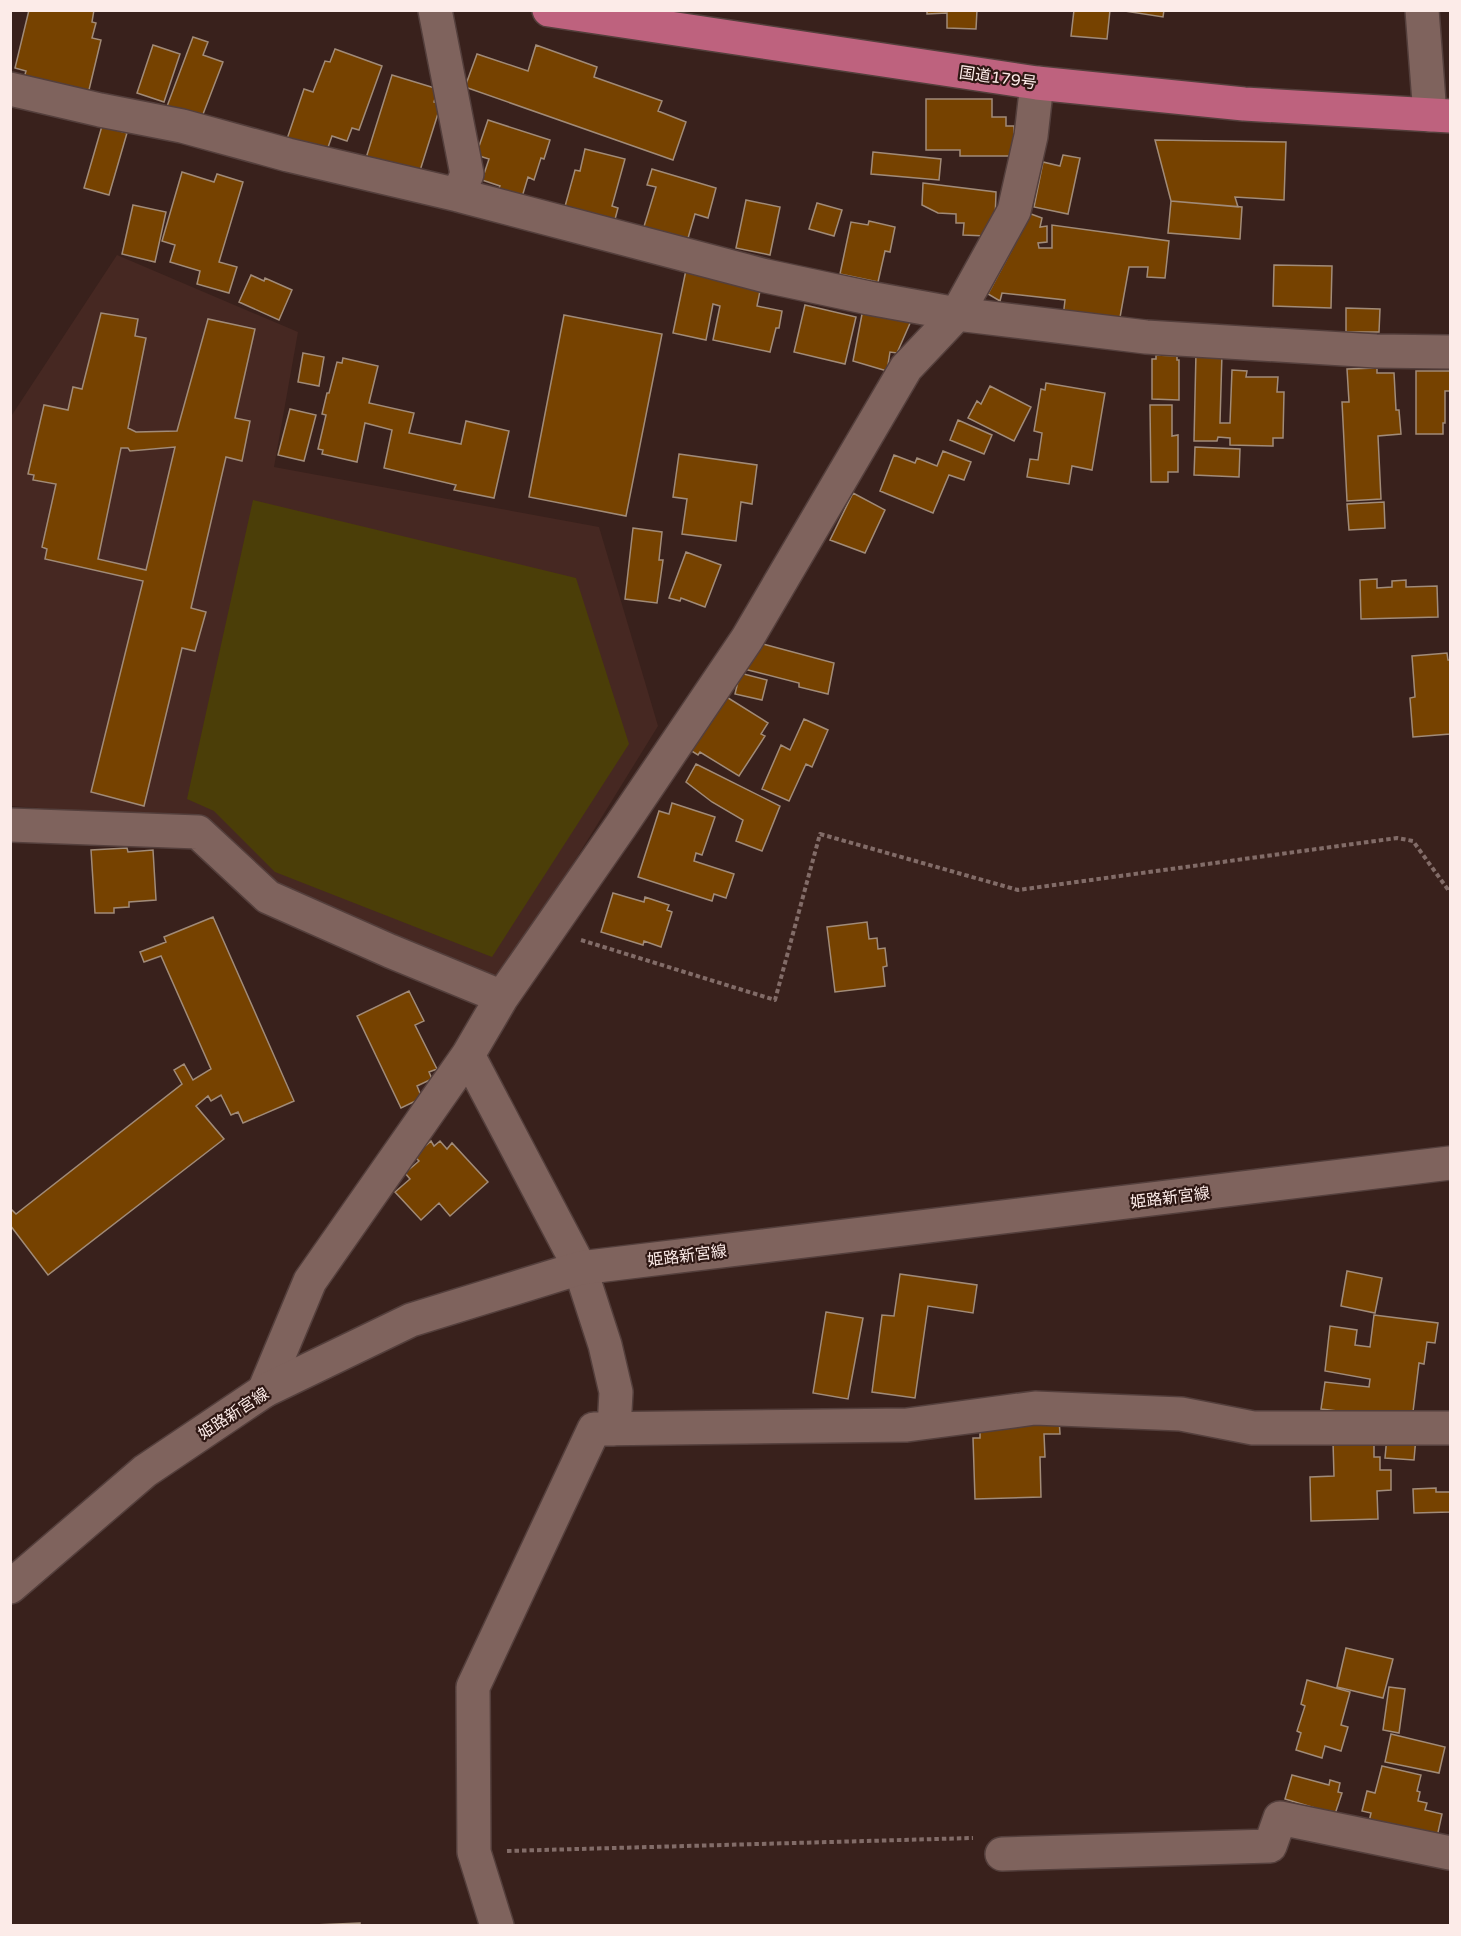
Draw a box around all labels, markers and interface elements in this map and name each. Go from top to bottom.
street label: 国道179号 [958,63,1038,93]
street label: 姫路新宮線 [1129,1183,1211,1213]
street label: 姫路新宮線 [646,1241,728,1271]
street label: 姫路新宮線 [195,1384,273,1444]

